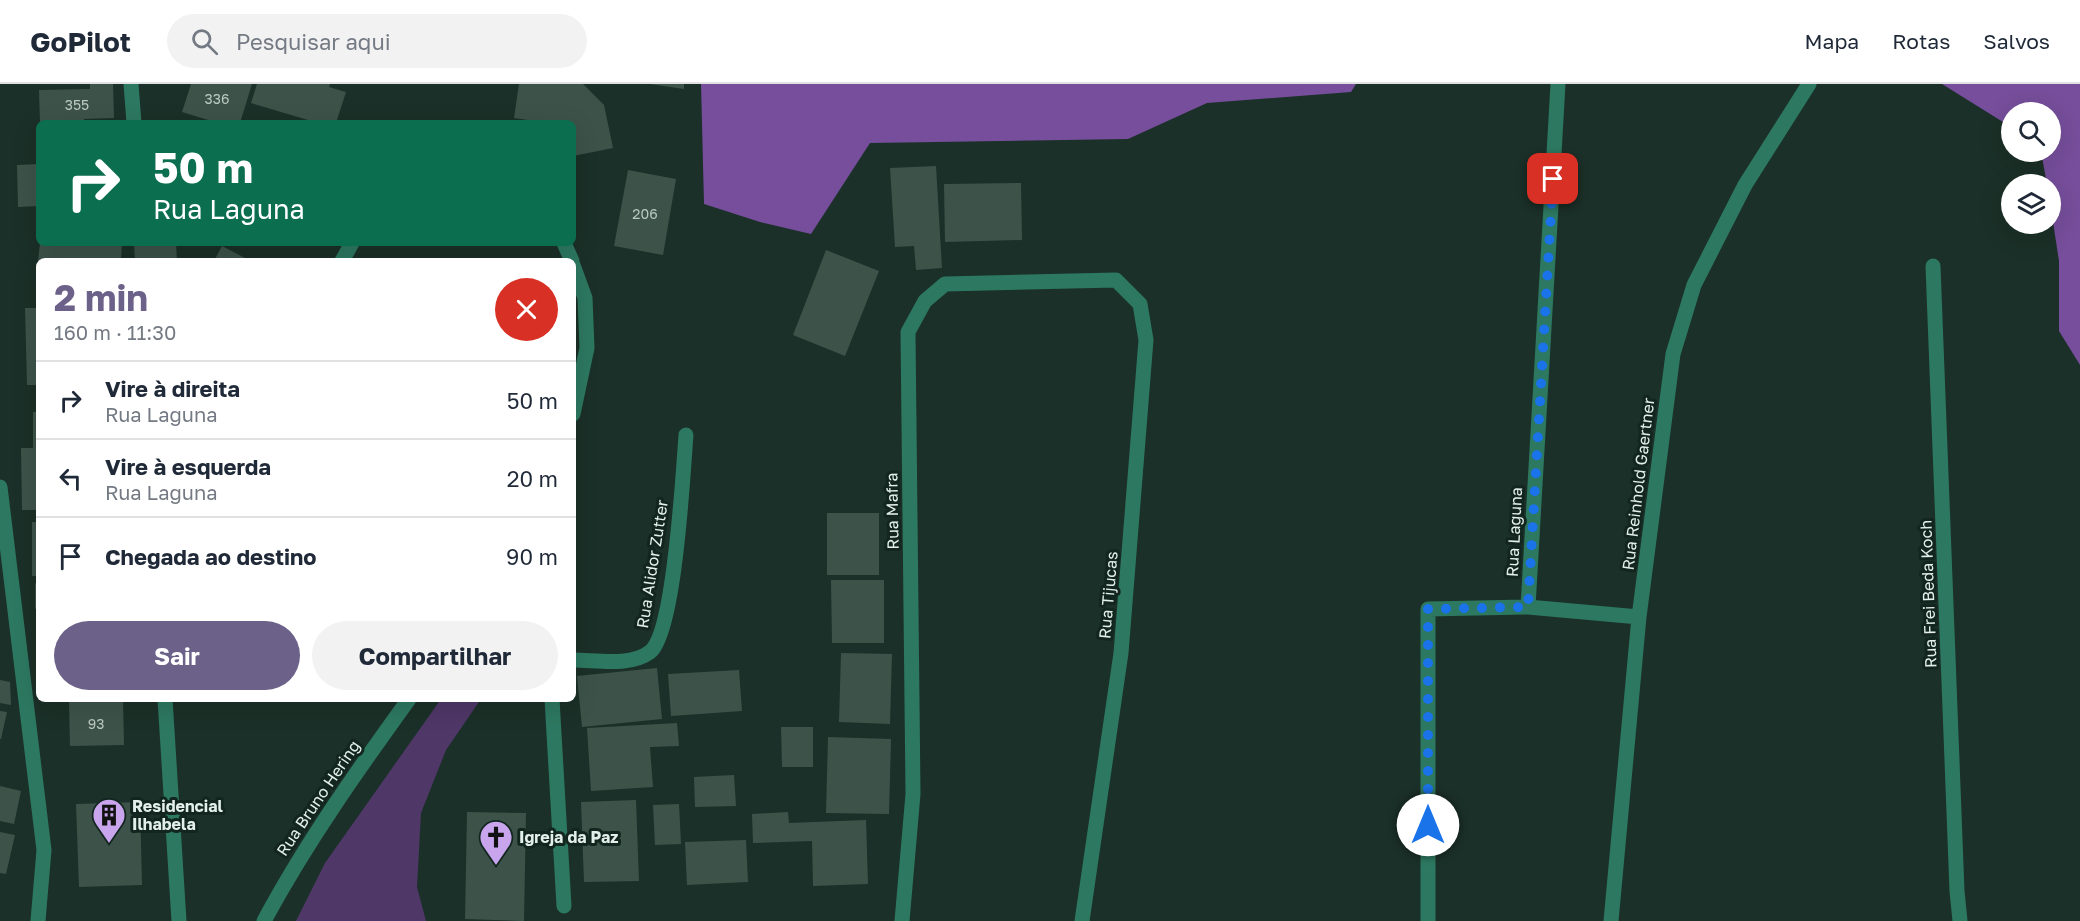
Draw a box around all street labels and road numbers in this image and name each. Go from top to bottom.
street label: Rua Reinhold Gaertner [1617,397,1659,571]
street label: Rua Mafra [881,472,903,550]
street label: Rua Laguna [1502,487,1526,577]
street label: Rua Alidor Zutter [632,498,672,630]
street label: Rua Frei Beda Koch [1915,520,1941,668]
street label: Rua Tijucas [1094,550,1122,640]
street label: Rua Bruno Hering [272,736,364,860]

